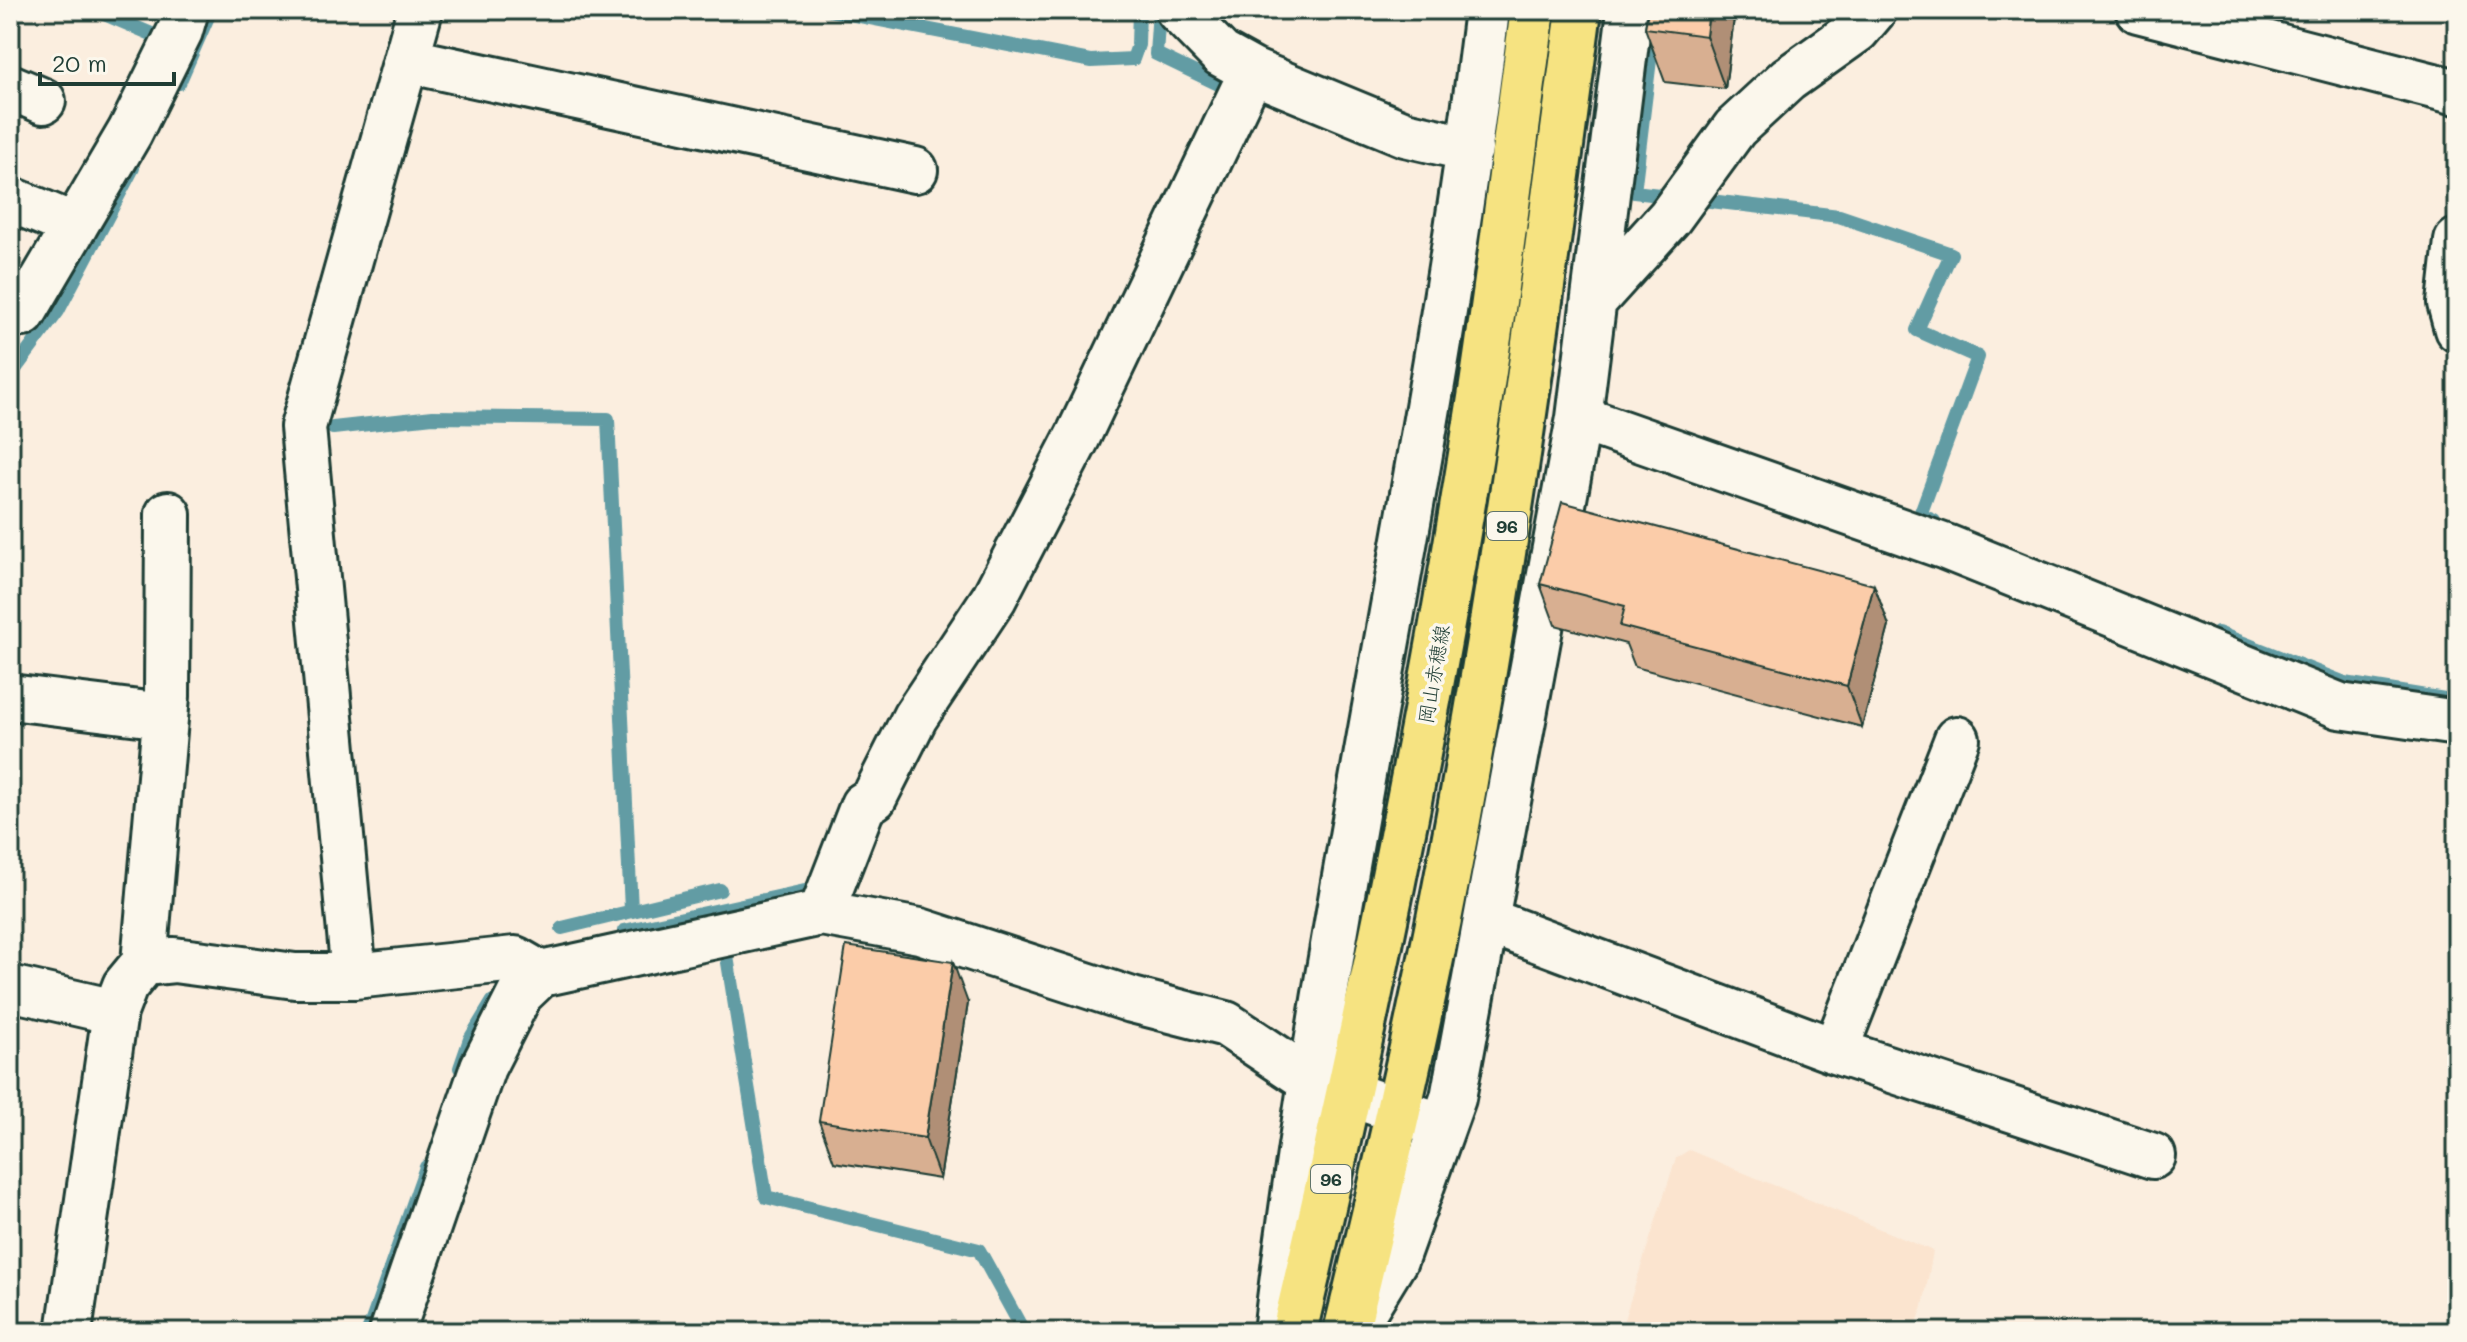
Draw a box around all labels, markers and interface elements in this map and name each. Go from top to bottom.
scale bar [40,36,174,86]
text: 20 m [52,47,107,78]
road number: 96 [1487,512,1527,540]
street label: 岡山赤穂線 [1412,623,1454,725]
road number: 96 [1311,1165,1351,1193]

